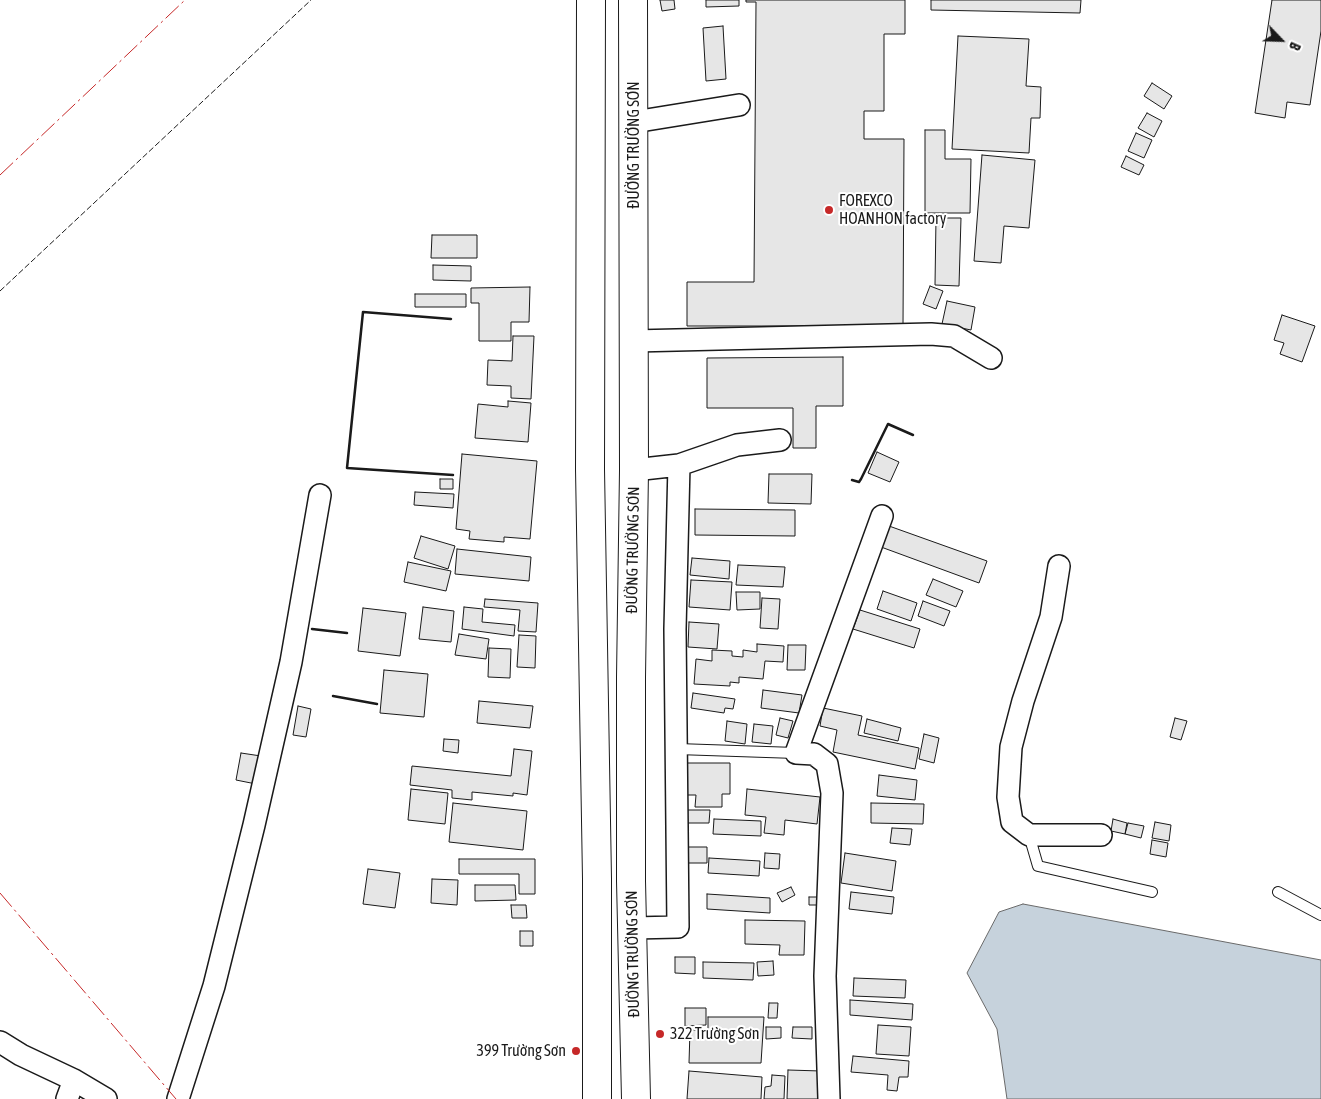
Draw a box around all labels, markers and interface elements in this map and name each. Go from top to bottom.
north arrow [1256,15,1306,65]
text: B [1286,40,1303,52]
street label: ĐƯỜNG TRƯỜNG SƠN [624,81,644,209]
place label: FOREXCO HOANHON factory [839,191,946,229]
marker: FOREXCO HOANHON factory [823,204,835,216]
street label: ĐƯỜNG TRƯỜNG SƠN [622,486,644,614]
street label: ĐƯỜNG TRƯỜNG SƠN [622,890,644,1018]
place label: 322 Trường Sơn [670,1024,760,1044]
marker: 322 Trường Sơn [654,1028,666,1040]
place label: 399 Trường Sơn [476,1041,566,1061]
marker: 399 Trường Sơn [570,1045,582,1057]

